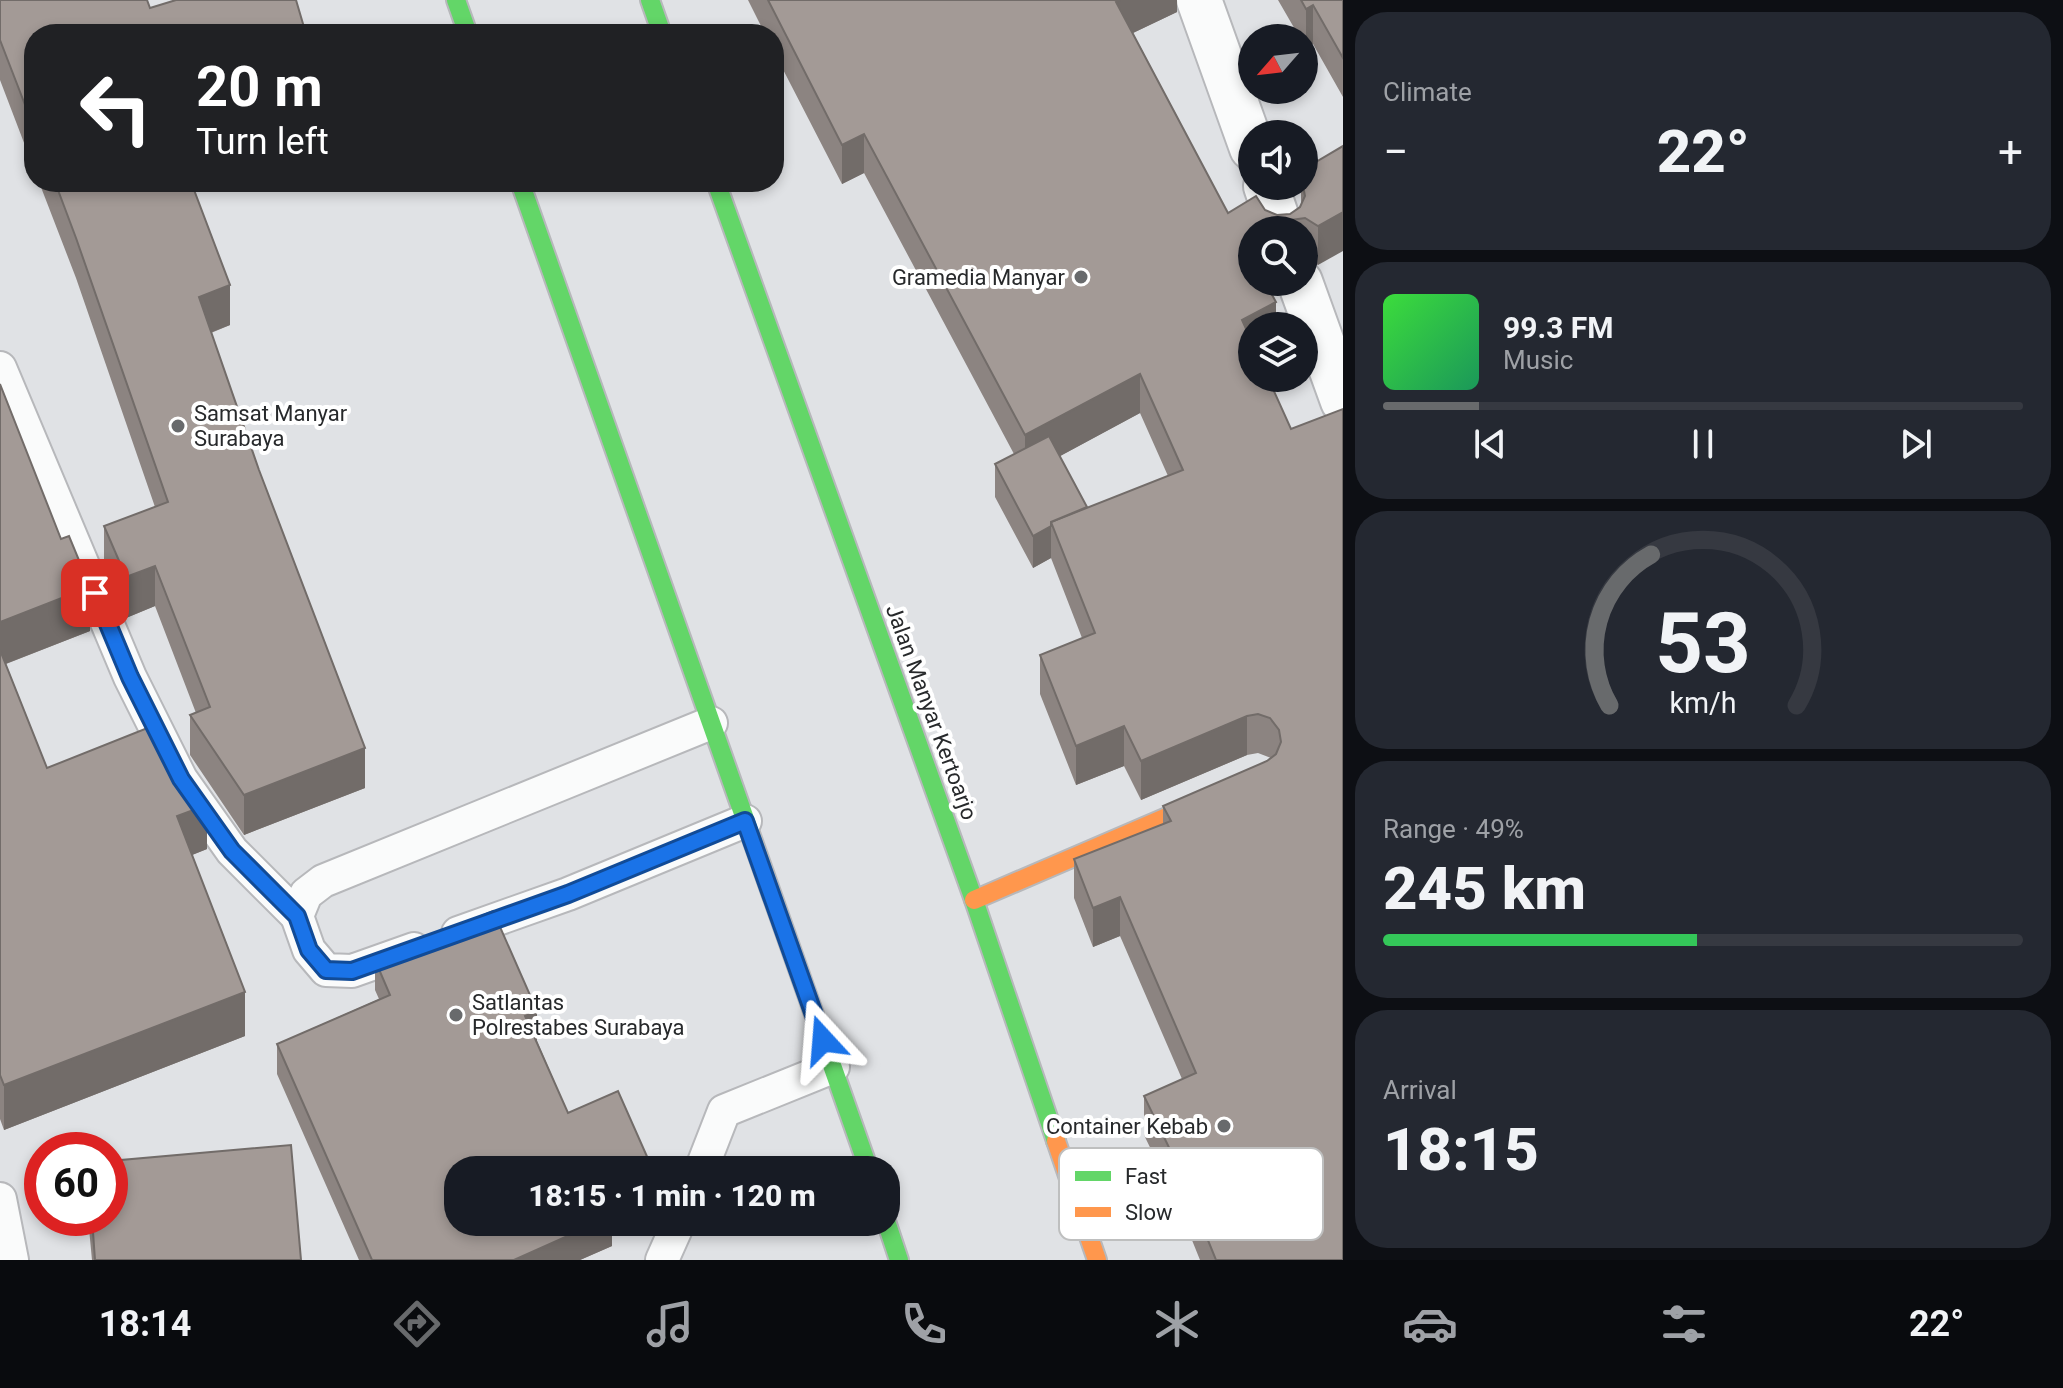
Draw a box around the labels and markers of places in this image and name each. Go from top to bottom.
place label: Gramedia Manyar [892,265,1066,290]
marker: Gramedia Manyar [1072,268,1090,286]
place label: Samsat Manyar Surabaya [194,401,348,451]
marker: Samsat Manyar Surabaya [169,417,187,435]
pin [61,559,129,627]
place label: Satlantas Polrestabes Surabaya [472,990,684,1040]
marker: Satlantas Polrestabes Surabaya [447,1006,465,1024]
place label: Container Kebab [1046,1114,1208,1139]
marker: Container Kebab [1215,1117,1233,1135]

